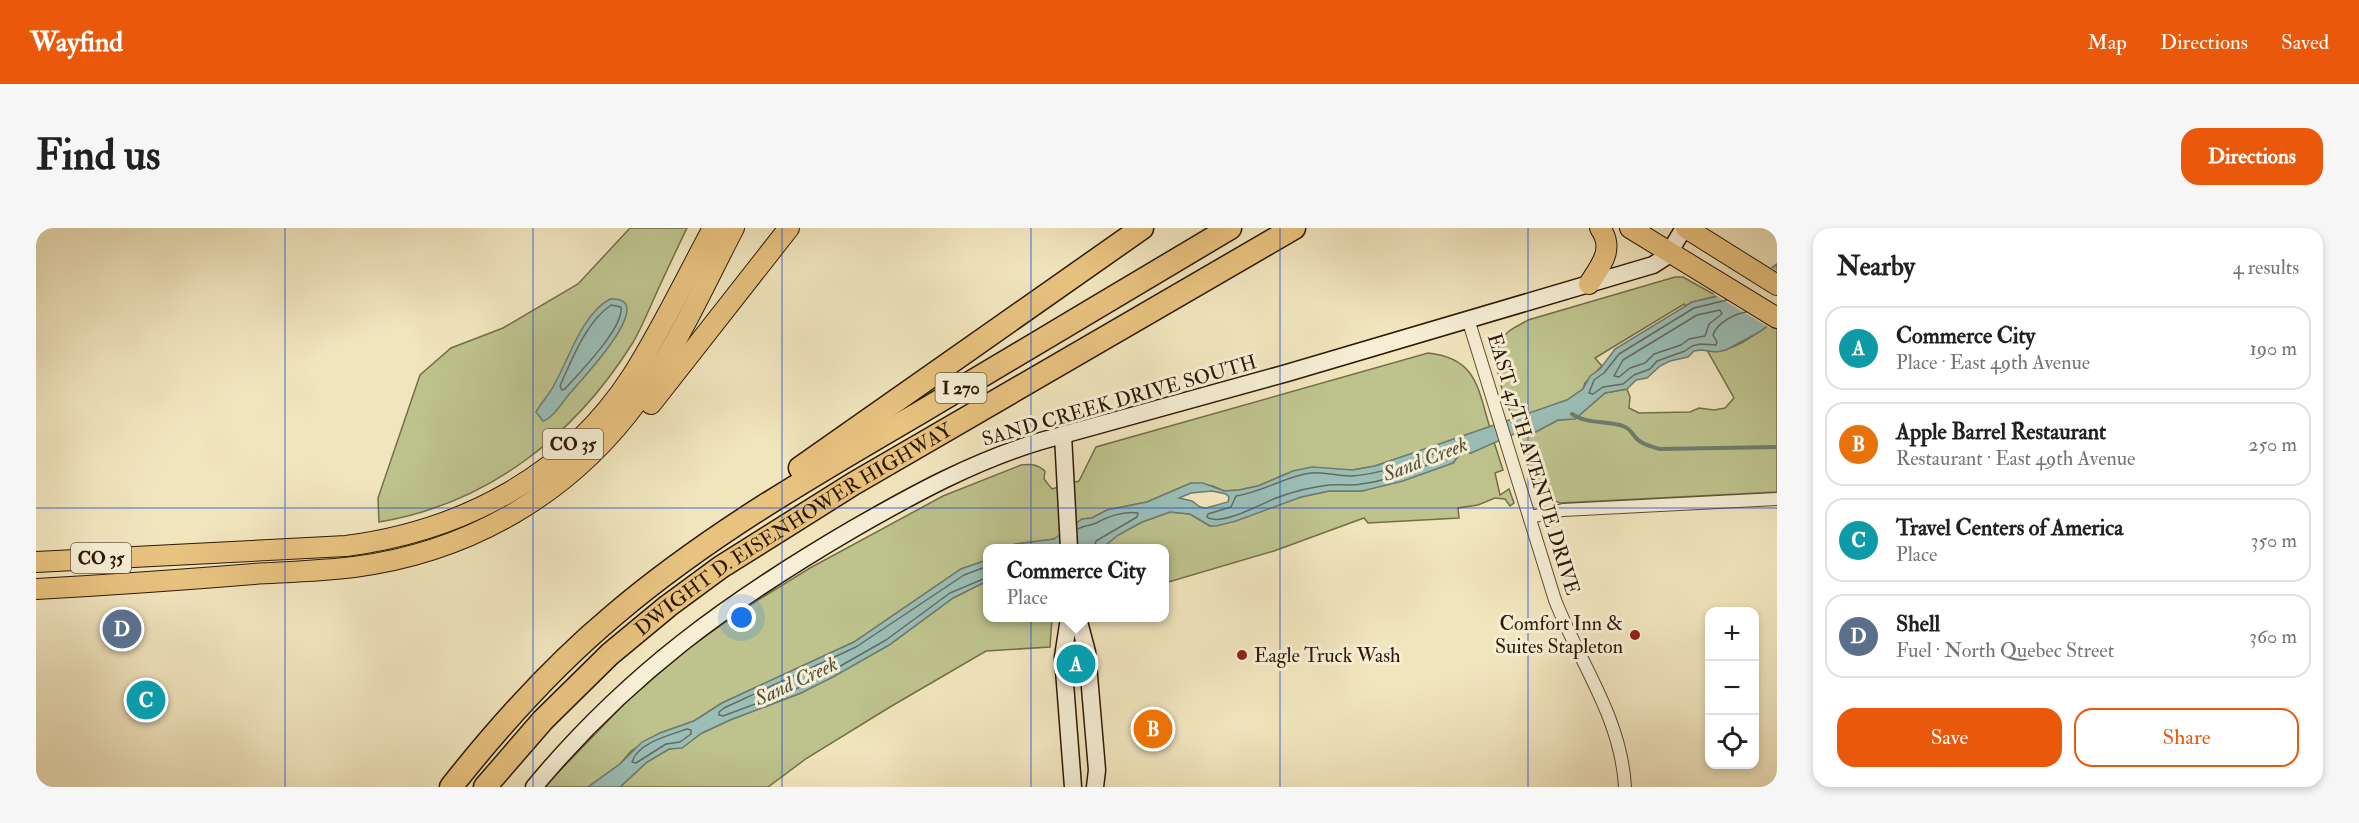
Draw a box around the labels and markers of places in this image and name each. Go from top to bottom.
pin: D [102,606,142,652]
place label: Comfort Inn & Suites Stapleton [1495,611,1623,660]
marker: Comfort Inn & Suites Stapleton [1628,628,1642,642]
pin: A [1056,642,1096,686]
place label: Eagle Truck Wash [1254,643,1401,668]
marker: Eagle Truck Wash [1235,648,1249,662]
pin: C [126,678,166,722]
pin: B [1134,706,1172,752]

